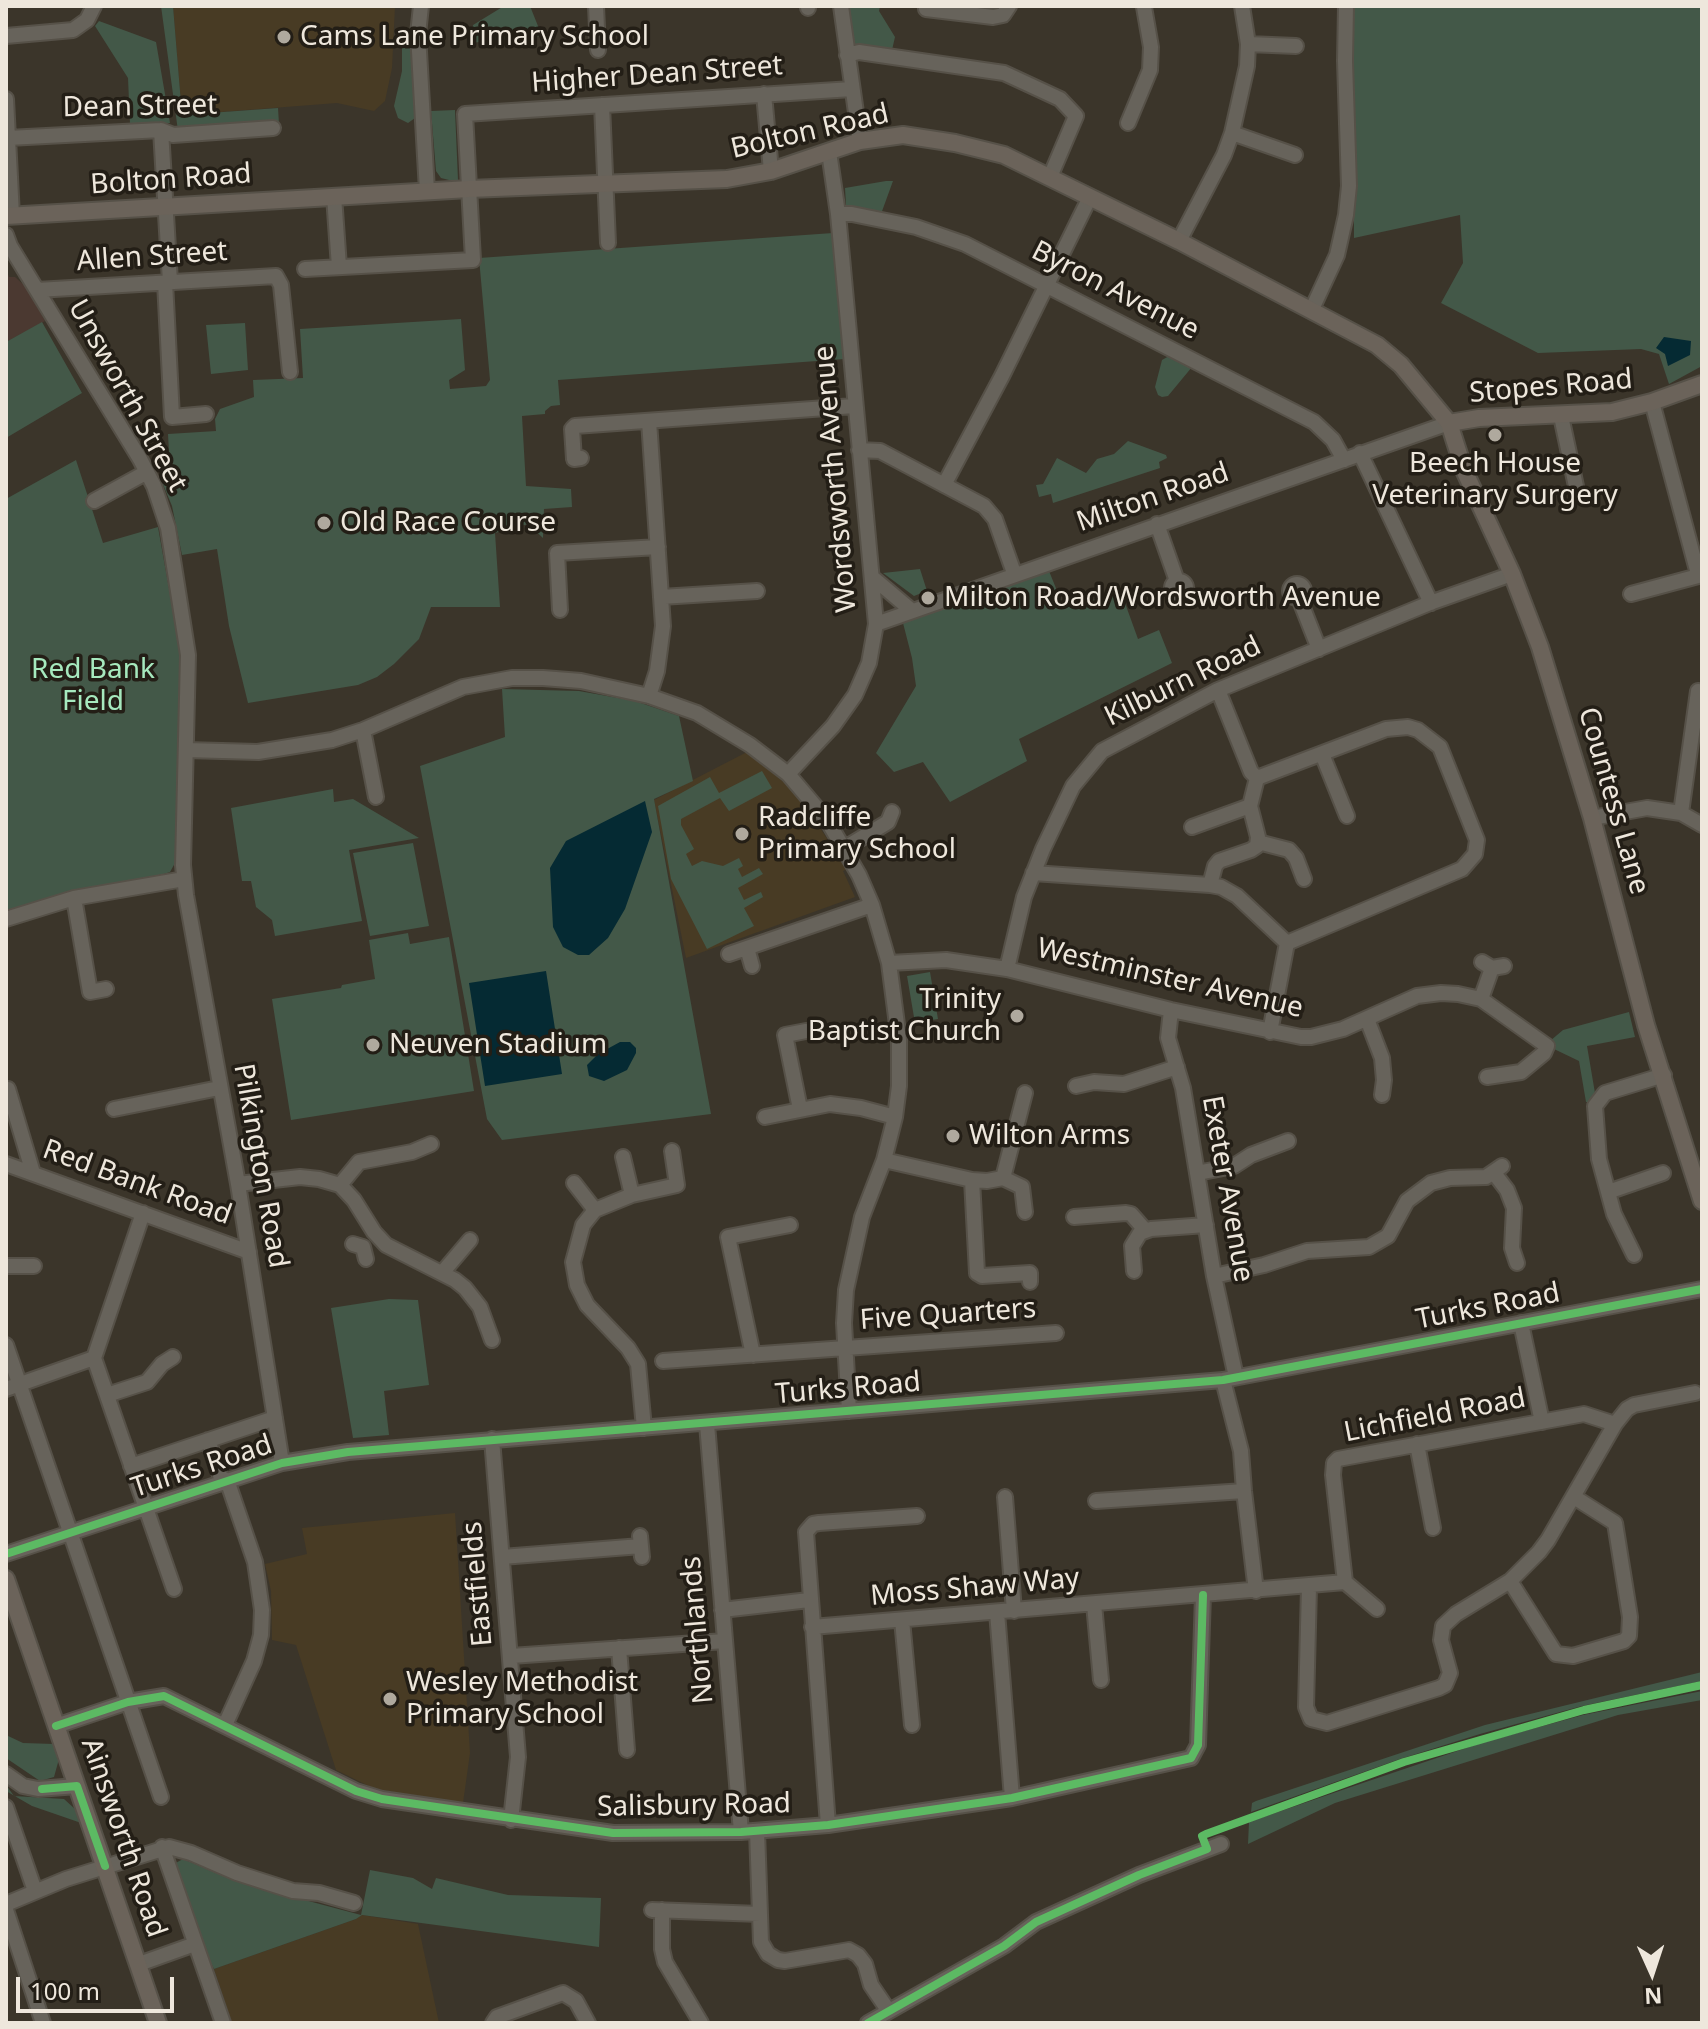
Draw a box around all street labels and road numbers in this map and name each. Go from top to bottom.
street label: Higher Dean Street [530,49,784,101]
street label: Dean Street [62,89,218,125]
street label: Bolton Road [728,97,892,167]
street label: Bolton Road [89,158,253,202]
street label: Byron Avenue [1026,234,1204,348]
street label: Allen Street [76,235,228,279]
street label: Unsworth Street [60,294,194,498]
street label: Wordsworth Avenue [808,344,864,614]
street label: Stopes Road [1468,363,1634,411]
street label: Milton Road [1072,456,1234,540]
street label: Kilburn Road [1099,630,1267,734]
street label: Countess Lane [1570,704,1656,898]
street label: Westminster Avenue [1034,932,1306,1026]
street label: Pilkington Road [225,1061,295,1271]
street label: Exeter Avenue [1194,1093,1260,1285]
street label: Red Bank Road [38,1133,236,1233]
street label: Turks Road [1413,1277,1563,1337]
street label: Five Quarters [859,1292,1037,1338]
street label: Turks Road [774,1366,922,1412]
street label: Lichfield Road [1341,1382,1529,1450]
street label: Turks Road [127,1428,277,1506]
street label: Eastfields [456,1520,500,1648]
street label: Northlands [675,1555,721,1705]
street label: Moss Shaw Way [869,1562,1081,1614]
street label: Ainsworth Road [73,1734,173,1942]
street label: Salisbury Road [597,1788,791,1824]

